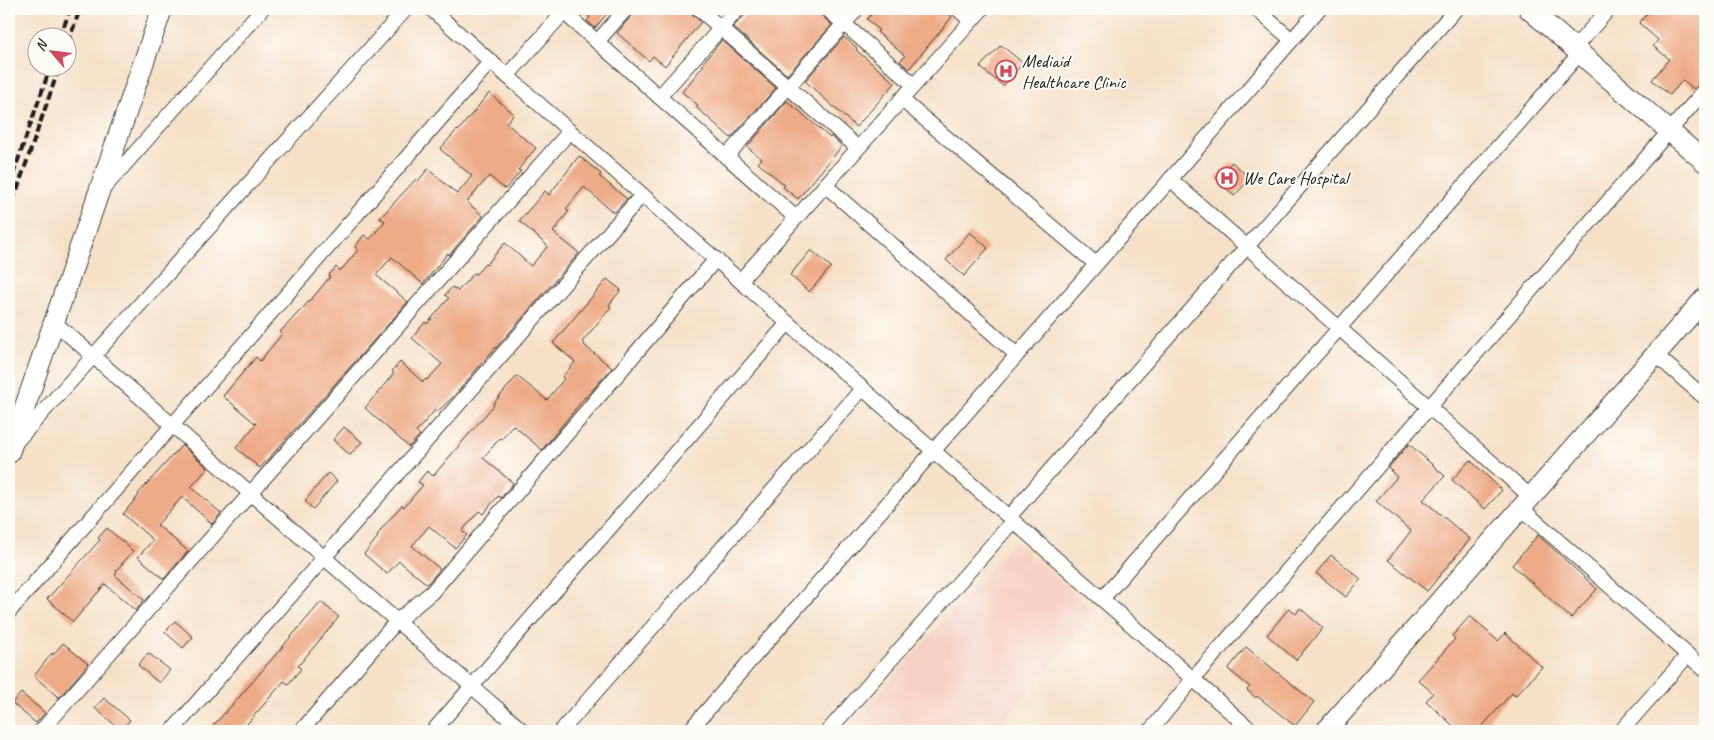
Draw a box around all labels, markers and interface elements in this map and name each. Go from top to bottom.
north arrow [28,28,78,78]
text: N [31,36,52,54]
place label: Mediaid Healthcare Clinic [1022,50,1126,93]
hospital icon: Mediaid Healthcare Clinic [994,59,1018,83]
hospital icon: We Care Hospital [1215,166,1239,190]
place label: We Care Hospital [1243,167,1351,189]

